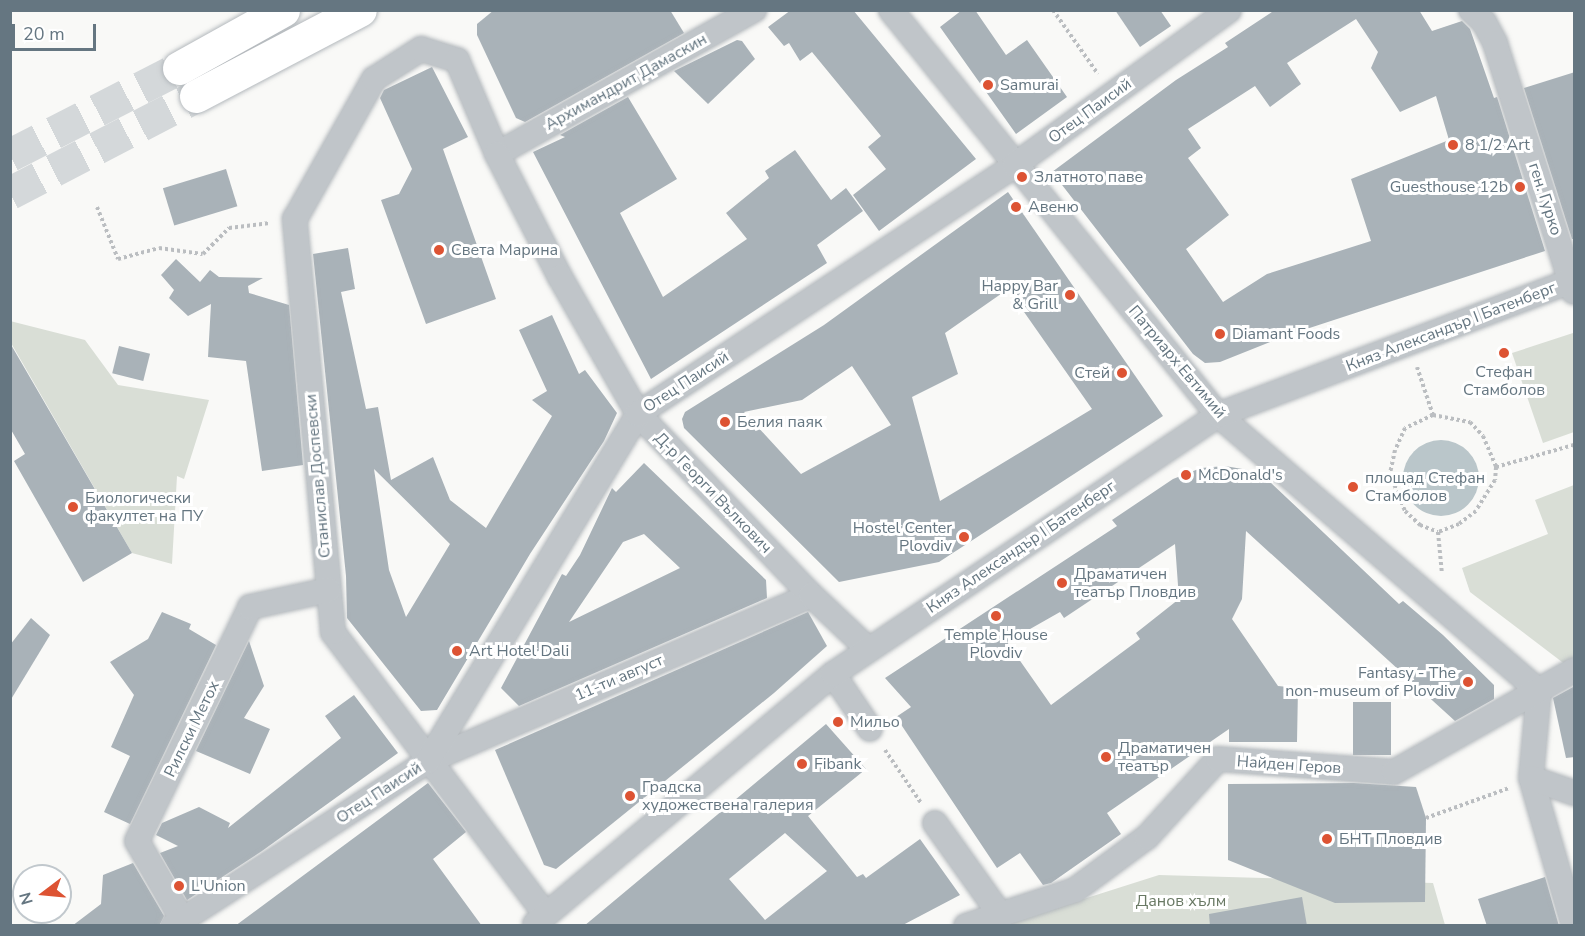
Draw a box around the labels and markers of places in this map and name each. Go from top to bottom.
place label: Samurai [1000,75,1059,95]
marker: Samurai [981,78,995,92]
place label: 8 1/2 Art [1465,135,1530,155]
marker: 8 1/2 Art [1446,138,1460,152]
place label: Златното паве [1034,167,1143,187]
marker: Златното паве [1015,170,1029,184]
place label: Guesthouse 12b [1390,177,1508,197]
marker: Guesthouse 12b [1513,180,1527,194]
place label: Авеню [1028,197,1079,217]
marker: Авеню [1009,200,1023,214]
place label: Света Марина [451,240,558,260]
marker: Света Марина [432,243,446,257]
place label: Happy Bar & Grill [981,276,1058,314]
marker: Happy Bar & Grill [1063,288,1077,302]
place label: Diamant Foods [1232,324,1340,344]
marker: Diamant Foods [1213,327,1227,341]
marker: Стефан Стамболов [1497,346,1511,360]
place label: Стефан Стамболов [1463,362,1545,400]
place label: Стей [1074,363,1110,383]
marker: Стей [1115,366,1129,380]
place label: Белия паяк [737,412,823,432]
marker: Белия паяк [718,415,732,429]
place label: McDonald's [1198,465,1283,485]
marker: McDonald's [1179,468,1193,482]
place label: площад Стефан Стамболов [1365,468,1485,506]
marker: площад Стефан Стамболов [1346,480,1360,494]
place label: Биологически факултет на ПУ [85,488,203,526]
marker: Биологически факултет на ПУ [66,500,80,514]
place label: Hostel Center Plovdiv [853,518,952,556]
marker: Hostel Center Plovdiv [957,530,971,544]
place label: Драматичен театър Пловдив [1074,564,1196,602]
marker: Драматичен театър Пловдив [1055,576,1069,590]
marker: Temple House Plovdiv [989,609,1003,623]
place label: Temple House Plovdiv [944,625,1048,663]
place label: Art Hotel Dali [469,641,569,661]
marker: Art Hotel Dali [450,644,464,658]
place label: Fantasy - The non-museum of Plovdiv [1285,663,1456,701]
marker: Fantasy - The non-museum of Plovdiv [1461,675,1475,689]
place label: Мильо [850,712,900,732]
marker: Мильо [831,715,845,729]
place label: Драматичен театър [1118,738,1211,776]
marker: Драматичен театър [1099,750,1113,764]
place label: Fibank [814,754,861,774]
marker: Fibank [795,757,809,771]
place label: Градска художествена галерия [642,777,814,815]
marker: Градска художествена галерия [623,789,637,803]
place label: БНТ Пловдив [1339,829,1442,849]
marker: БНТ Пловдив [1320,832,1334,846]
place label: L'Union [191,876,246,896]
marker: L'Union [172,879,186,893]

